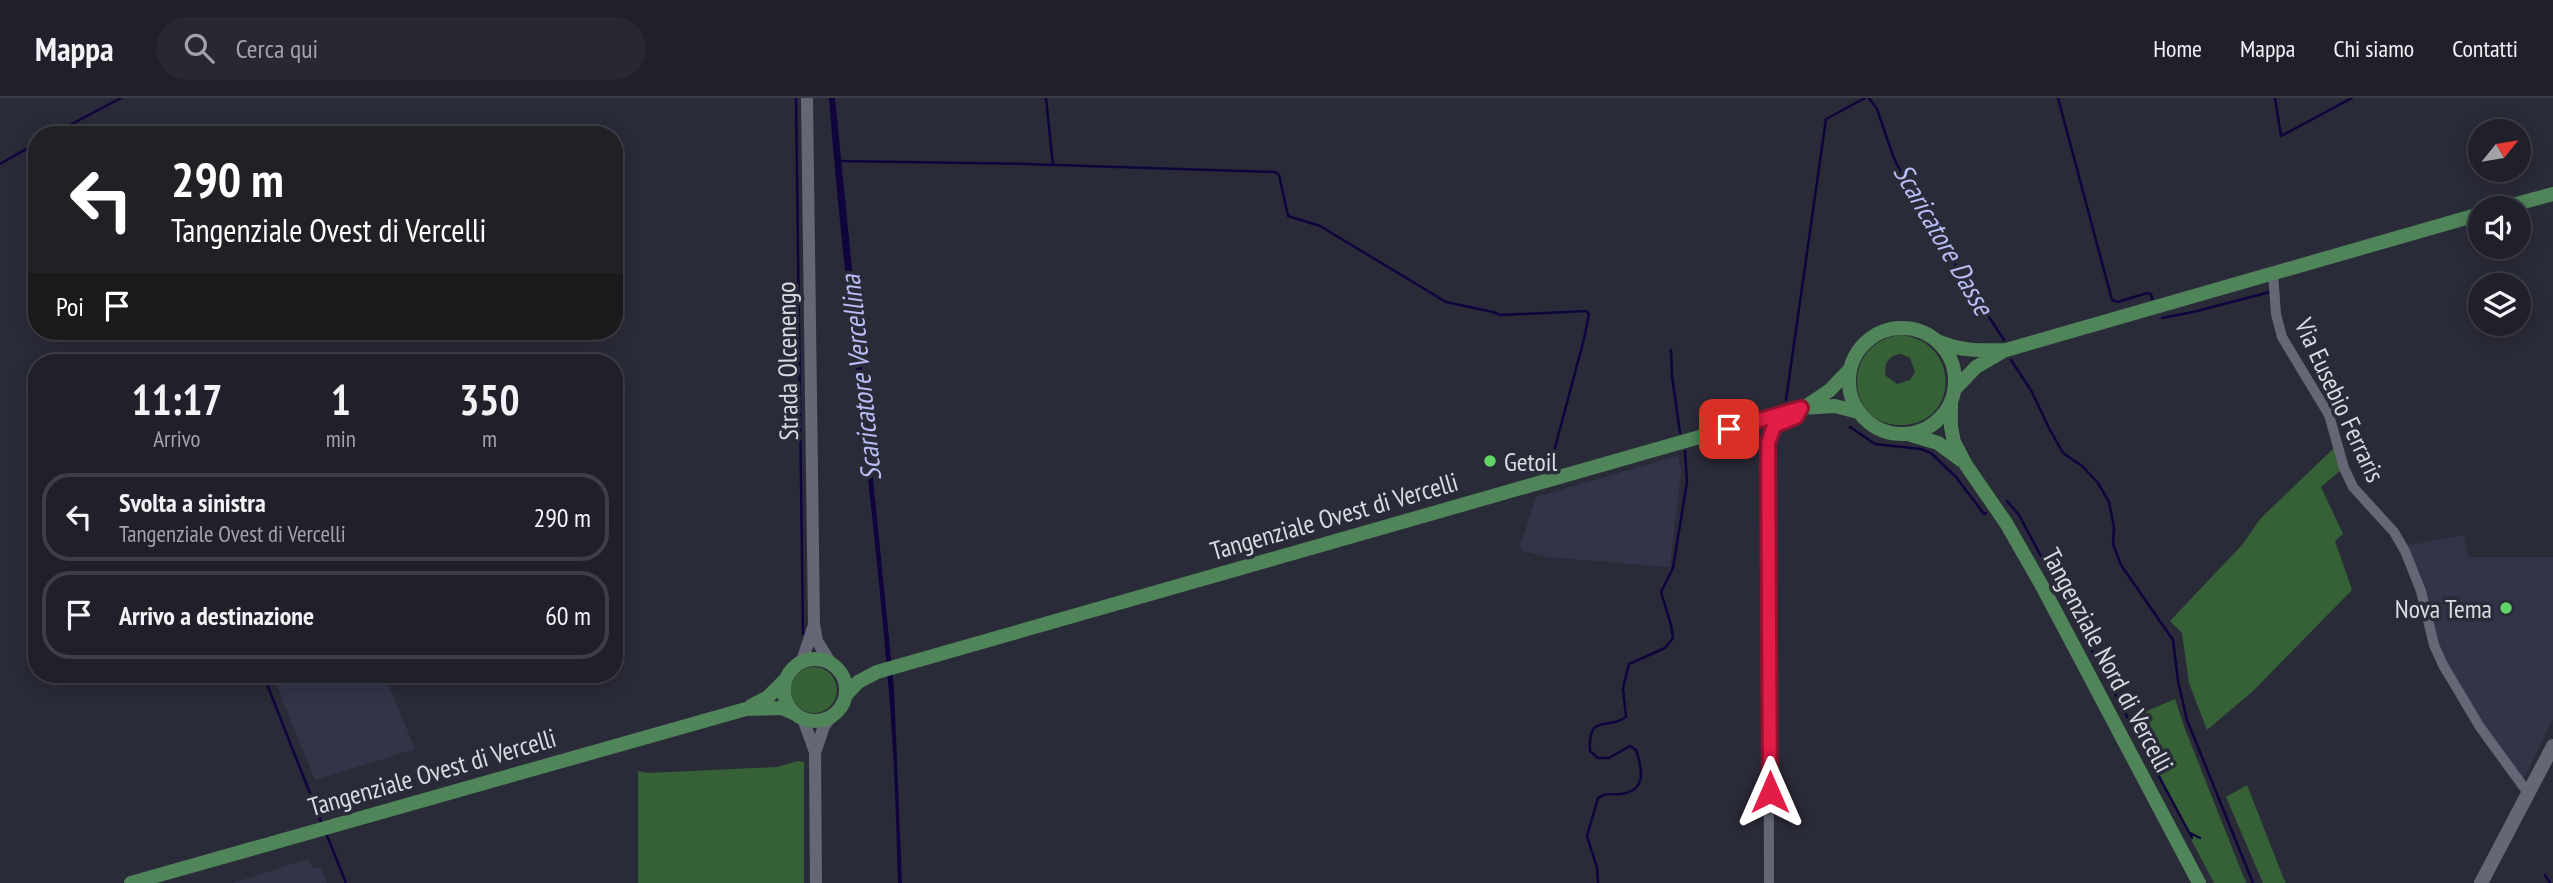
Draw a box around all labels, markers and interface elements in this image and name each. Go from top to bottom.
search box [156,17,646,80]
text: Mappa [35,27,114,70]
icon: search [180,29,218,67]
text: Cerca qui [236,32,318,65]
text: Home [2153,33,2202,64]
text: Mappa [2240,33,2295,64]
text: Chi siamo [2333,33,2414,64]
text: Contatti [2452,33,2518,64]
north arrow [2468,119,2530,182]
map controls [2468,119,2531,336]
text: 290 m [171,147,284,211]
icon: left [56,154,147,245]
water label: Scaricatore Dasse [1886,156,2004,324]
button: sound [2468,196,2531,259]
text: Tangenziale Ovest di Vercelli [171,209,486,251]
water label: Scaricatore Vercellina [831,272,889,483]
button: layers [2468,273,2531,336]
street label: Strada Olcenengo [769,281,805,441]
icon: arrive [98,287,136,325]
text: Poi [56,290,84,323]
street label: Via Eusebio Ferraris [2287,312,2392,487]
text: 11:17 [131,372,222,427]
text: 1 [331,372,351,427]
text: 350 [459,372,520,427]
pin [1699,399,1759,459]
icon: arrive [1710,410,1748,448]
text: Arrivo [153,424,201,453]
text: min [326,424,356,453]
text: m [482,424,497,453]
place label: Getoil [1504,445,1557,478]
marker: Getoil [1482,453,1498,469]
street label: Tangenziale Ovest di Vercelli [1206,465,1462,567]
text: Svolta a sinistra [119,486,266,519]
icon: left [60,498,98,536]
text: 290 m [533,501,591,534]
text: Tangenziale Ovest di Vercelli [119,519,346,548]
street label: Tangenziale Nord di Vercelli [2035,542,2181,778]
place label: Nova Tema [2395,592,2492,625]
icon: arrive [60,596,98,634]
text: Arrivo a destinazione [119,599,314,632]
text: 60 m [545,599,591,632]
marker: Nova Tema [2498,600,2514,616]
street label: Tangenziale Ovest di Vercelli [304,721,560,823]
position arrow [1733,755,1807,829]

